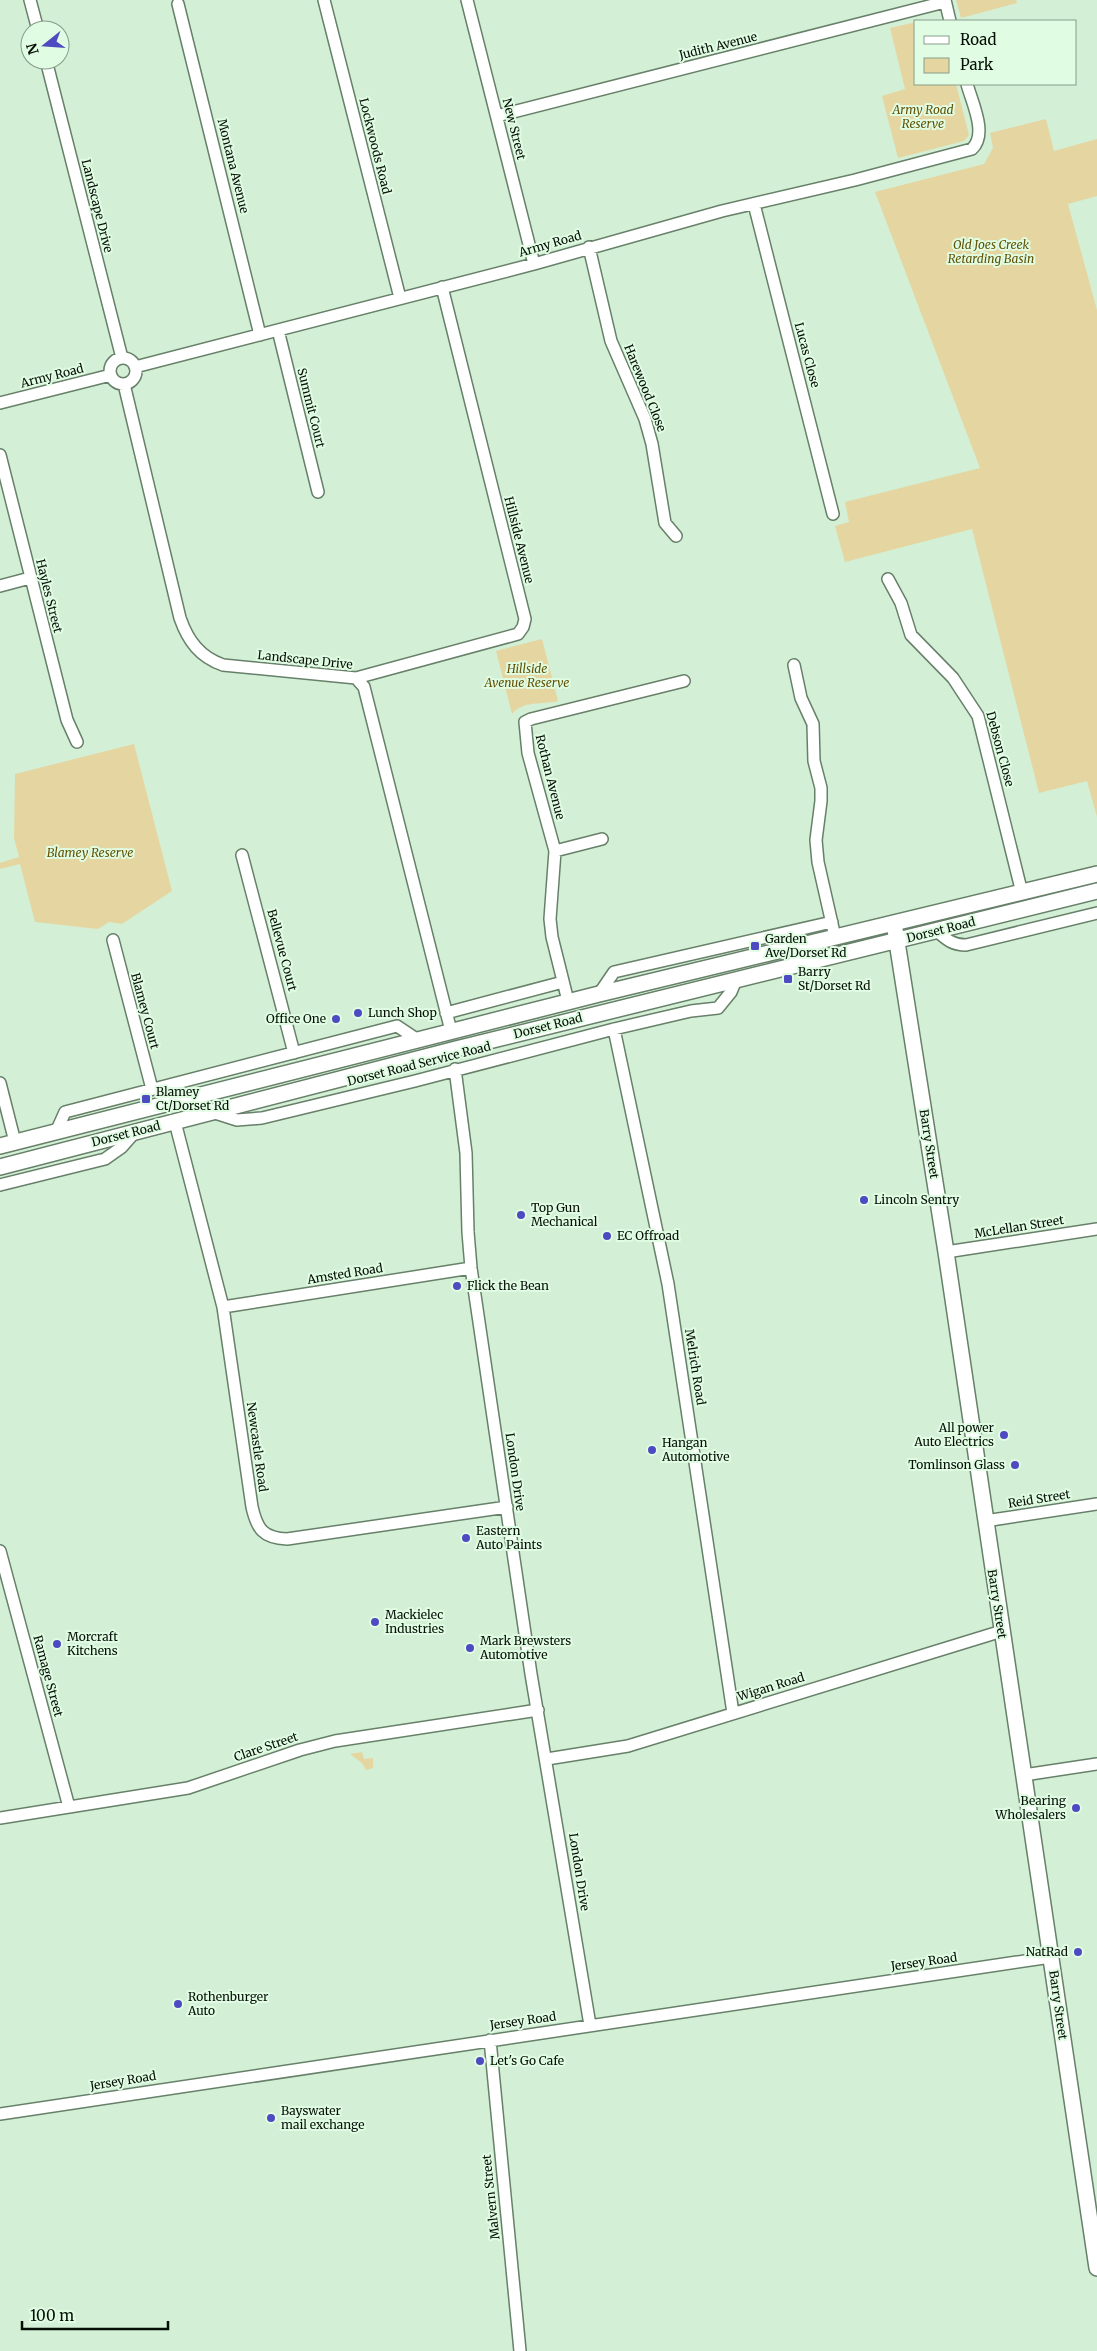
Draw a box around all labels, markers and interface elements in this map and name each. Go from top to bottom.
north arrow [20,20,70,70]
legend [914,20,1077,85]
street label: Judith Avenue [676,29,758,63]
text: Road [960,30,996,49]
text: N [22,41,43,57]
text: Park [960,55,994,74]
street label: Lockwoods Road [356,96,395,195]
street label: New Street [500,97,529,161]
park label: Army Road Reserve [891,102,954,131]
street label: Montana Avenue [214,117,253,215]
street label: Landscape Drive [79,158,116,254]
street label: Army Road [516,227,583,260]
park label: Old Joes Creek Retarding Basin [948,237,1034,266]
street label: Lucas Close [792,321,823,389]
street label: Harewood Close [621,342,670,434]
street label: Army Road [18,360,85,391]
street label: Summit Court [294,366,329,450]
street label: Hillside Avenue [501,495,538,585]
street label: Hayles Street [33,557,66,635]
street label: Landscape Drive [257,647,353,672]
park label: Hillside Avenue Reserve [484,661,569,690]
street label: Debson Close [983,710,1018,788]
street label: Rothan Avenue [533,733,568,821]
park label: Blamey Reserve [47,845,133,860]
street label: Bellevue Court [264,907,301,993]
street label: Dorset Road [905,914,977,945]
place label: Garden Ave/Dorset Rd [764,931,846,960]
marker: Garden Ave/Dorset Rd [749,940,761,952]
place label: Barry St/Dorset Rd [798,964,871,993]
street label: Blamey Court [128,971,163,1051]
marker: Barry St/Dorset Rd [782,973,794,985]
place label: Lunch Shop [368,1005,437,1020]
marker: Lunch Shop [352,1007,364,1019]
street label: Dorset Road [512,1010,584,1041]
place label: Office One [266,1011,326,1026]
marker: Office One [330,1013,342,1025]
street label: Dorset Road Service Road [346,1038,492,1089]
place label: Blamey Ct/Dorset Rd [156,1084,229,1113]
marker: Blamey Ct/Dorset Rd [140,1093,152,1105]
street label: Barry Street [917,1108,942,1180]
street label: Dorset Road [90,1118,162,1149]
place label: Lincoln Sentry [874,1192,959,1207]
marker: Lincoln Sentry [858,1194,870,1206]
place label: Top Gun Mechanical [531,1200,598,1229]
marker: Top Gun Mechanical [515,1209,527,1221]
street label: McLellan Street [973,1212,1065,1241]
place label: EC Offroad [617,1228,679,1243]
marker: EC Offroad [601,1230,613,1242]
street label: Amsted Road [305,1260,384,1287]
place label: Flick the Bean [467,1278,549,1293]
marker: Flick the Bean [451,1280,463,1292]
street label: Melrich Road [682,1328,709,1406]
street label: Newcastle Road [244,1401,271,1493]
place label: All power Auto Electrics [913,1420,995,1449]
marker: All power Auto Electrics [998,1429,1010,1441]
street label: London Drive [503,1432,528,1512]
place label: Hangan Automotive [661,1435,729,1464]
marker: Hangan Automotive [646,1444,658,1456]
place label: Tomlinson Glass [908,1457,1005,1472]
marker: Tomlinson Glass [1009,1459,1021,1471]
street label: Reid Street [1007,1486,1071,1511]
place label: Eastern Auto Paints [475,1523,542,1552]
marker: Eastern Auto Paints [460,1532,472,1544]
street label: Barry Street [985,1568,1010,1640]
place label: Mackielec Industries [385,1607,444,1636]
marker: Mackielec Industries [369,1616,381,1628]
place label: Morcraft Kitchens [67,1629,118,1658]
street label: Ramage Street [30,1633,67,1719]
place label: Mark Brewsters Automotive [479,1633,571,1662]
marker: Morcraft Kitchens [51,1638,63,1650]
marker: Mark Brewsters Automotive [464,1642,476,1654]
street label: Wigan Road [735,1669,806,1704]
street label: Clare Street [232,1729,300,1764]
place label: Bearing Wholesalers [994,1793,1067,1822]
marker: Bearing Wholesalers [1070,1802,1082,1814]
street label: London Drive [566,1832,593,1912]
place label: NatRad [1026,1944,1068,1959]
marker: NatRad [1072,1946,1084,1958]
street label: Jersey Road [889,1949,958,1974]
street label: Barry Street [1046,1969,1071,2041]
place label: Rothenburger Auto [187,1989,269,2018]
marker: Rothenburger Auto [172,1998,184,2010]
street label: Jersey Road [488,2008,557,2033]
place label: Let's Go Cafe [490,2053,564,2068]
marker: Let's Go Cafe [474,2055,486,2067]
street label: Jersey Road [88,2068,157,2093]
place label: Bayswater mail exchange [281,2103,365,2132]
marker: Bayswater mail exchange [265,2112,277,2124]
street label: Malvern Street [479,2153,502,2240]
scale bar [22,2298,169,2330]
text: 100 m [30,2306,74,2325]

